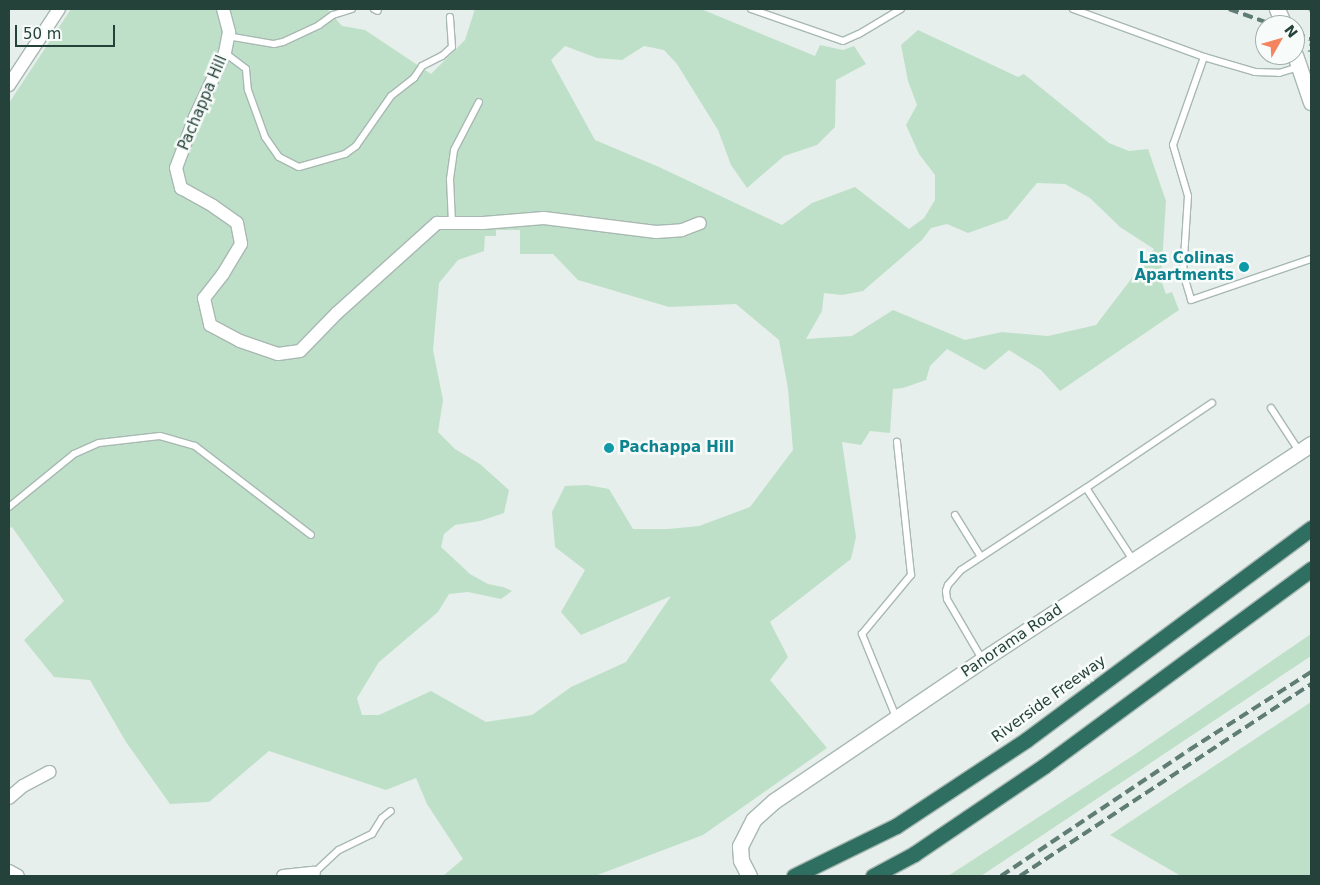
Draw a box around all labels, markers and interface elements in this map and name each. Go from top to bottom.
scale bar [18,15,118,47]
north arrow [1255,15,1305,65]
text: N [1281,22,1301,41]
text: 50 m [23,25,61,43]
street label: Pachappa Hill [175,53,231,153]
place label: Las Colinas Apartments [1134,249,1234,284]
marker: Las Colinas Apartments [1238,261,1250,273]
place label: Pachappa Hill [619,439,734,457]
marker: Pachappa Hill [603,442,615,454]
street label: Panorama Road [958,601,1066,681]
street label: Riverside Freeway [988,652,1110,746]

